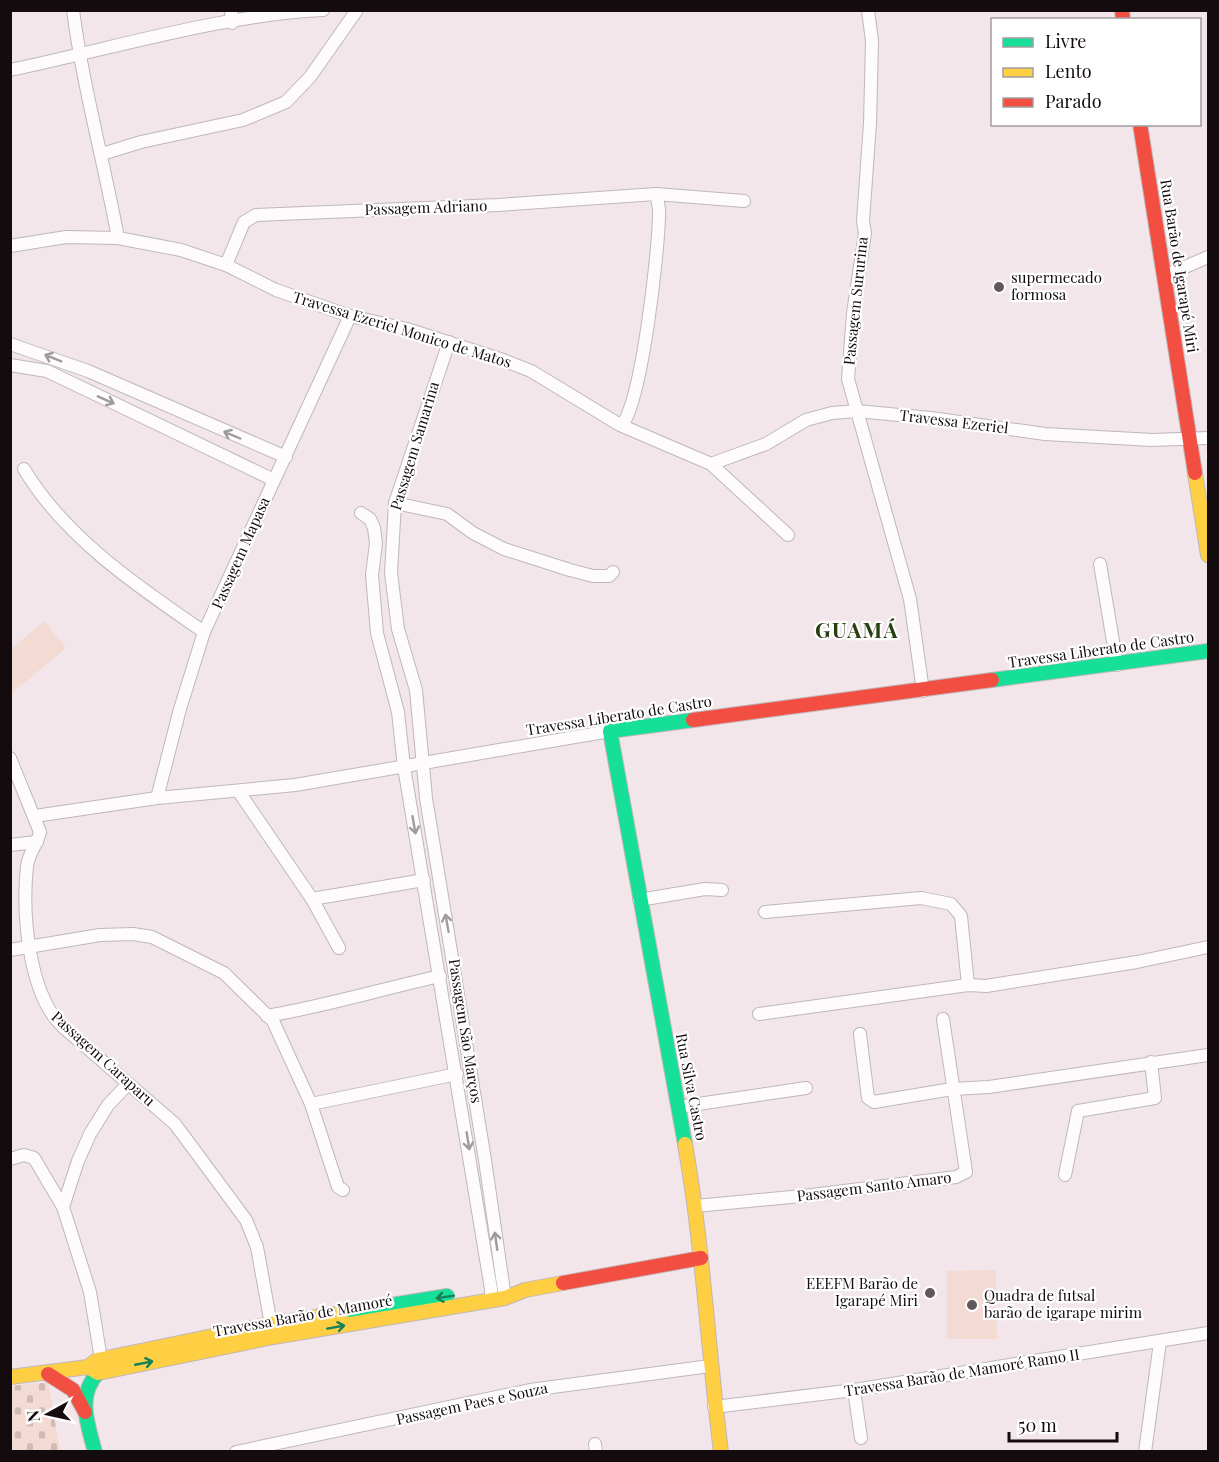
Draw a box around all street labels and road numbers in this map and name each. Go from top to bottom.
street label: Rua Barão de Igarapé Miri [1156,178,1204,355]
street label: Passagem Adriano [364,195,488,219]
street label: Passagem Sururina [838,235,872,366]
street label: Travessa Ezeriel Monico de Matos [291,286,514,372]
street label: Passagem Samarina [385,379,443,512]
street label: Travessa Ezeriel [899,404,1010,438]
street label: Passagem Mapasa [206,493,274,612]
street label: Travessa Liberato de Castro [1007,626,1195,672]
street label: Travessa Liberato de Castro [525,690,713,740]
street label: Passagem São Marços [445,957,487,1105]
street label: Passagem Caraparu [48,1006,160,1110]
street label: Rua Silva Castro [672,1031,712,1142]
street label: Passagem Santo Amaro [795,1167,952,1205]
street label: Travessa Barão de Mamoré [212,1289,394,1341]
street label: Travessa Barão de Mamoré Ramo II [843,1344,1081,1400]
street label: Passagem Paes e Souza [394,1377,550,1429]

